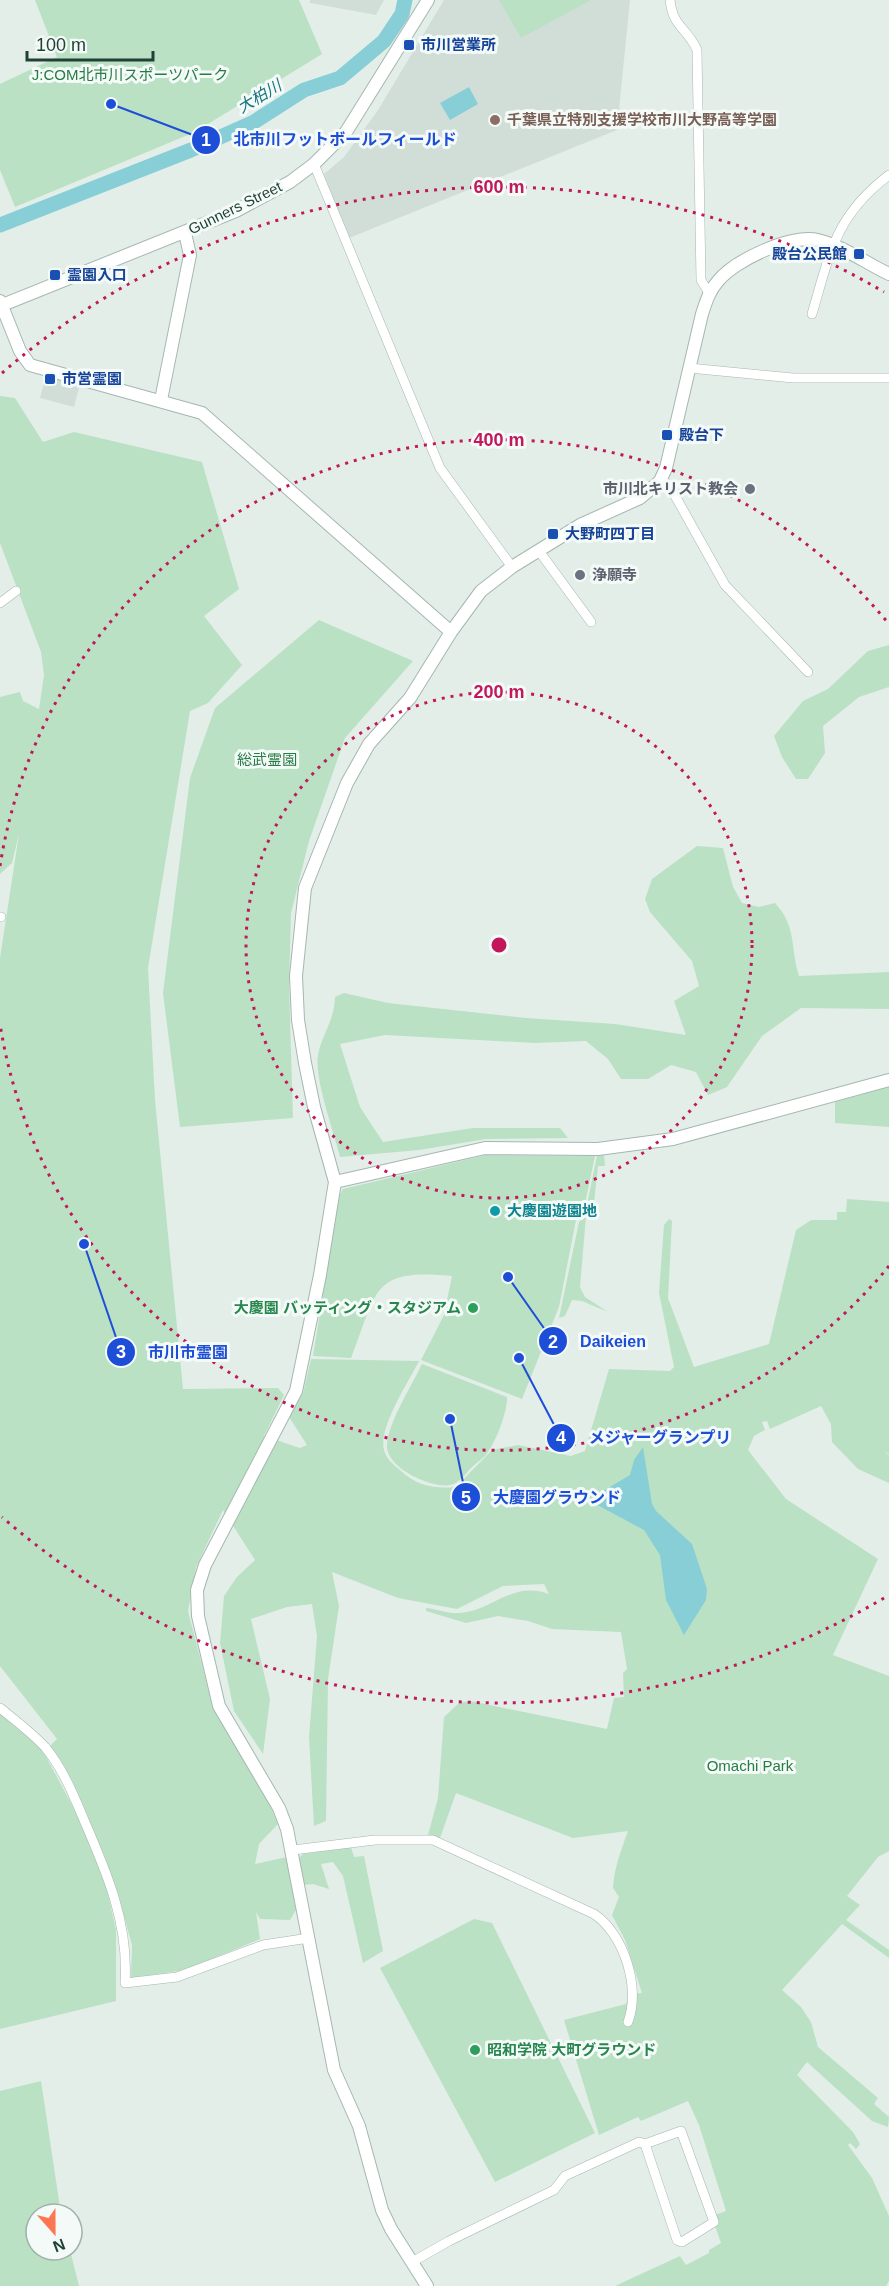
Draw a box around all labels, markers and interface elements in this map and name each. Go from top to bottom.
scale bar [27,24,153,62]
text: 100 m [36,35,86,55]
place label: 市川営業所 [421,36,496,53]
marker: 市川営業所 [402,38,416,52]
park label: J:COM北市川スポーツパーク [32,66,228,83]
water label: 大柏川 [234,76,286,116]
place label: 千葉県立特別支援学校市川大野高等学園 [507,111,777,128]
marker: 千葉県立特別支援学校市川大野高等学園 [488,113,502,127]
callout: 北市川フットボールフィールド [191,123,469,157]
text: 1 [201,130,211,150]
text: 北市川フットボールフィールド [233,131,457,148]
street label: Gunners Street [185,177,285,237]
text: 600 m [473,177,525,197]
place label: 殿台公民館 [772,245,847,262]
marker: 殿台公民館 [852,247,866,261]
place label: 霊園入口 [67,266,127,283]
marker: 霊園入口 [48,268,62,282]
place label: 市営霊園 [62,370,122,387]
marker: 市営霊園 [43,372,57,386]
place label: 殿台下 [679,426,724,443]
marker: 殿台下 [660,428,674,442]
text: 400 m [473,430,525,450]
place label: 市川北キリスト教会 [603,480,738,497]
marker: 市川北キリスト教会 [743,482,757,496]
place label: 大野町四丁目 [565,525,655,542]
marker: 大野町四丁目 [546,527,560,541]
place label: 浄願寺 [592,566,637,583]
marker: 浄願寺 [573,568,587,582]
text: 200 m [473,682,525,702]
park label: 総武霊園 [237,751,297,768]
centre of rings [489,935,509,955]
place label: 大慶園遊園地 [507,1202,597,1219]
marker: 大慶園遊園地 [488,1204,502,1218]
place label: 大慶園 バッティング・スタジアム [234,1299,461,1316]
marker: 大慶園 バッティング・スタジアム [466,1301,480,1315]
callout: Daikeien [538,1324,658,1358]
text: 2 [548,1332,558,1352]
text: Daikeien [580,1333,646,1350]
callout: 市川市霊園 [106,1335,240,1369]
text: 3 [116,1342,126,1362]
text: 市川市霊園 [148,1344,228,1361]
callout: メジャーグランプリ [546,1421,744,1455]
text: 4 [556,1428,566,1448]
text: メジャーグランプリ [589,1428,731,1446]
callout: 大慶園グラウンド [451,1480,633,1514]
text: 5 [461,1488,471,1508]
text: 大慶園グラウンド [493,1488,621,1506]
park label: Omachi Park [707,1757,794,1774]
place label: 昭和学院 大町グラウンド [487,2041,656,2058]
marker: 昭和学院 大町グラウンド [468,2043,482,2057]
north arrow [24,2202,84,2262]
text: N [51,2236,68,2256]

